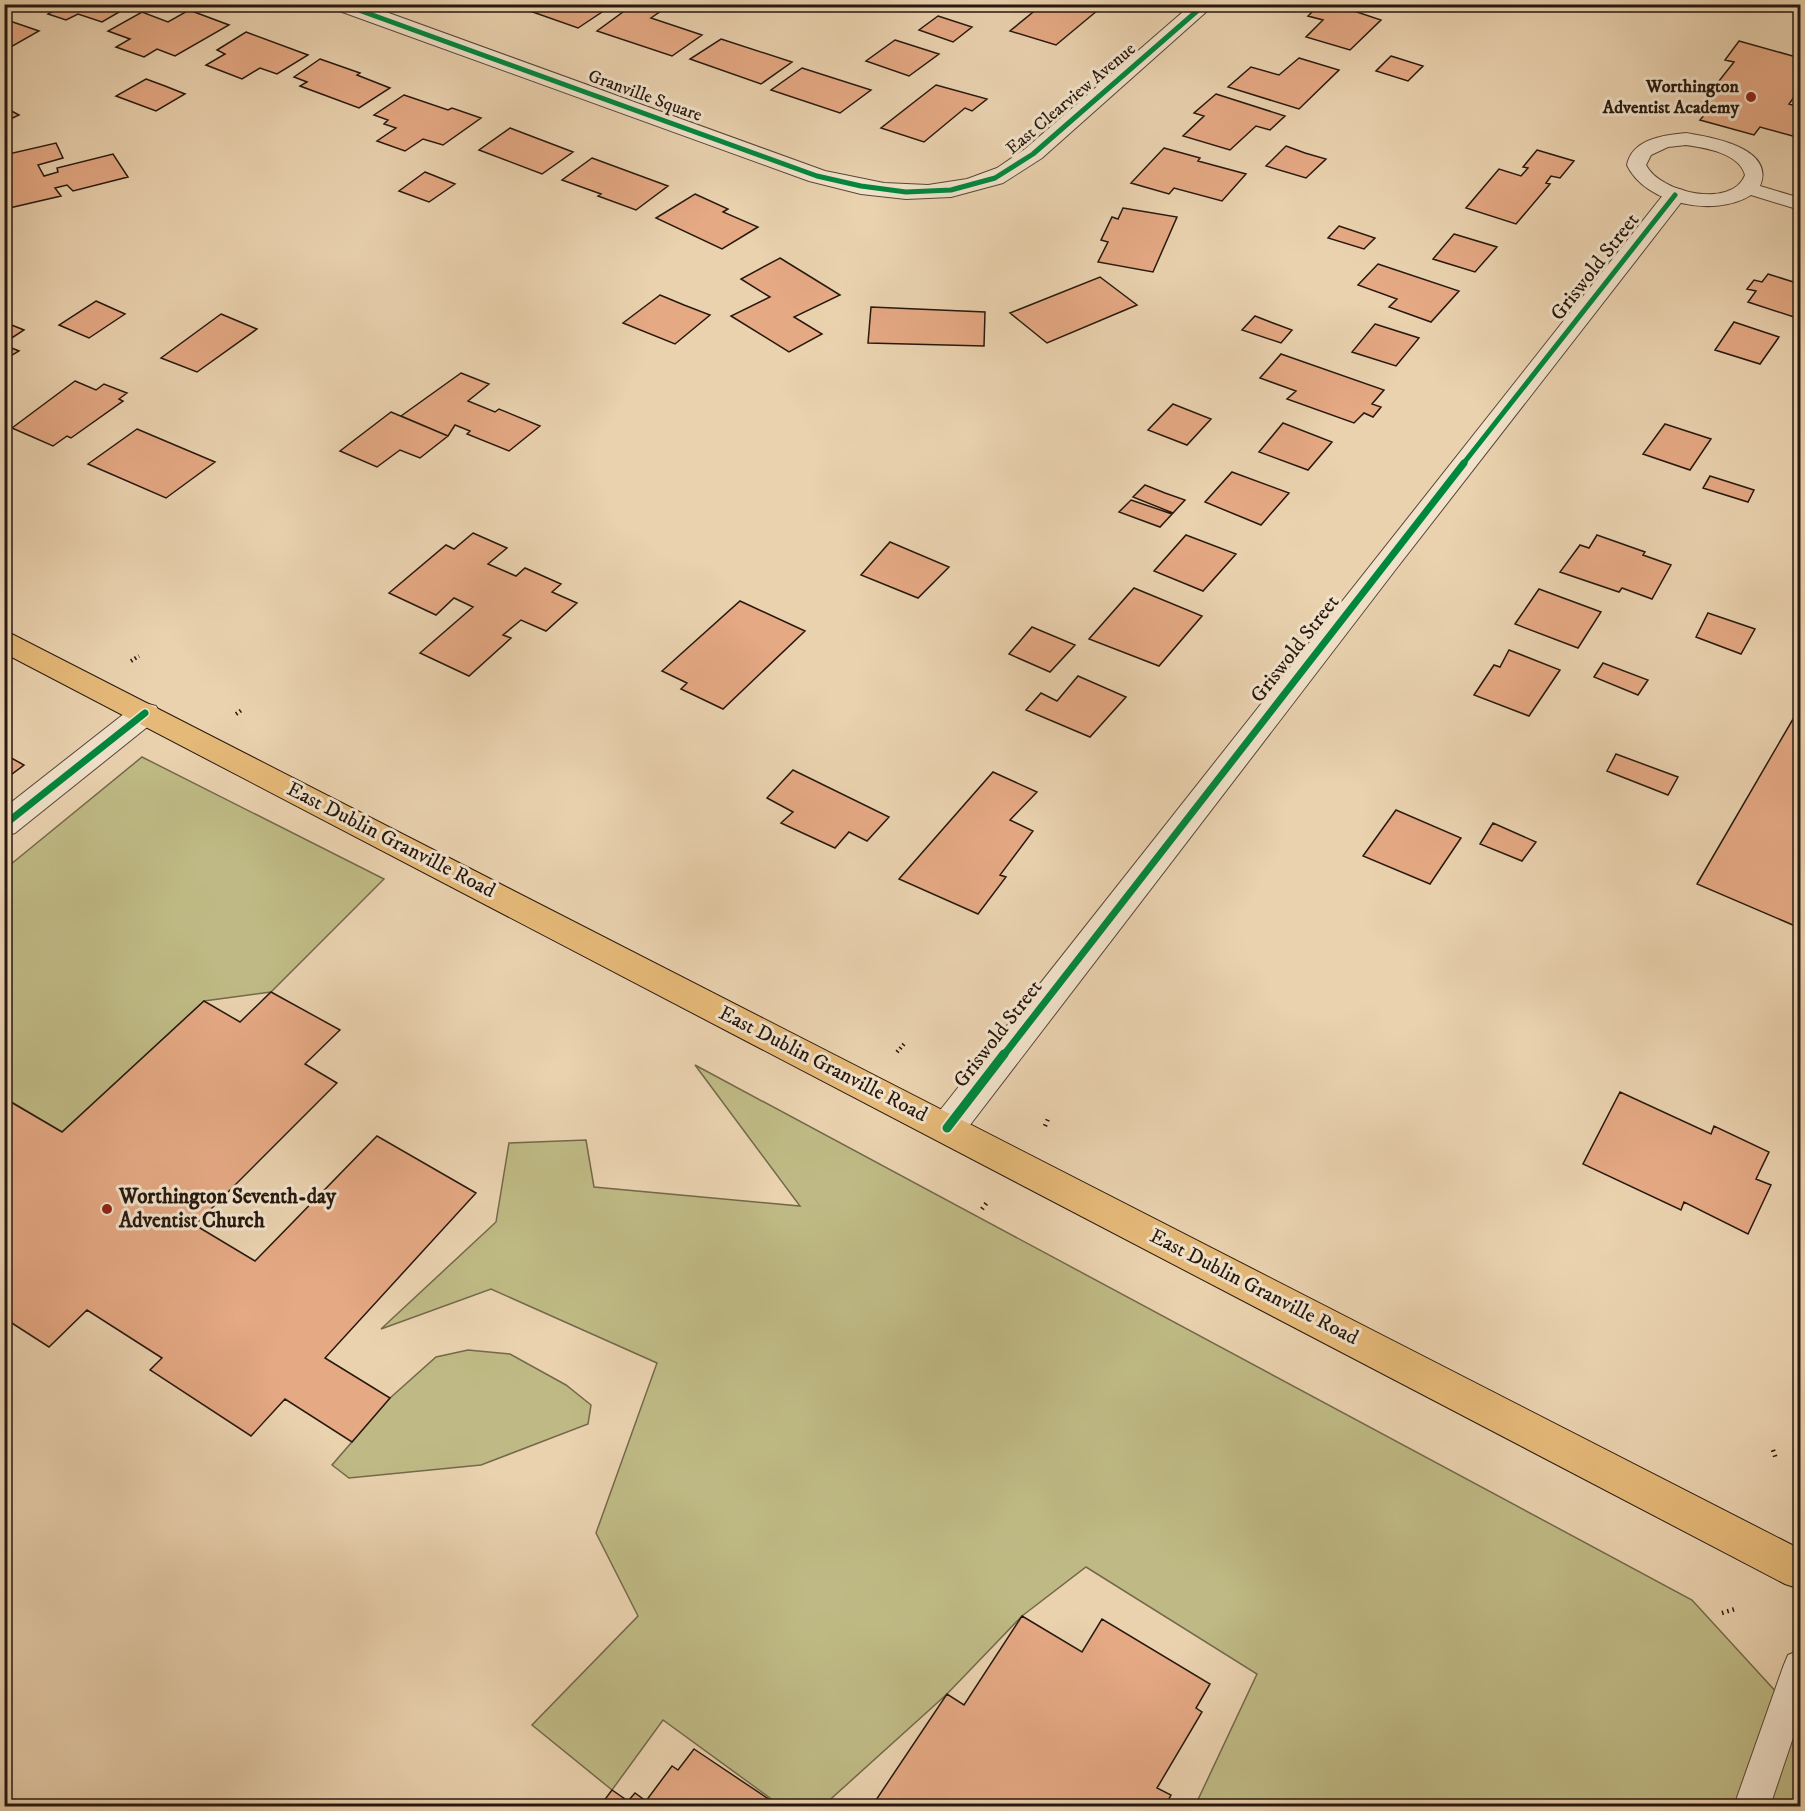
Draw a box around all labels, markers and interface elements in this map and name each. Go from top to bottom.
street label: East Clearview Avenue [1002,38,1140,160]
street label: Granville Square [585,65,705,127]
place label: Worthington Adventist Academy [1602,76,1740,119]
marker: Worthington Adventist Academy [1744,90,1758,104]
street label: Griswold Street [1545,208,1645,326]
street label: Griswold Street [1245,590,1345,708]
street label: East Dublin Granville Road [282,776,500,904]
street label: Griswold Street [948,975,1048,1093]
street label: East Dublin Granville Road [714,1000,932,1128]
place label: Worthington Seventh-day Adventist Church [118,1184,337,1234]
marker: Worthington Seventh-day Adventist Church [100,1202,114,1216]
street label: East Dublin Granville Road [1145,1223,1363,1351]

